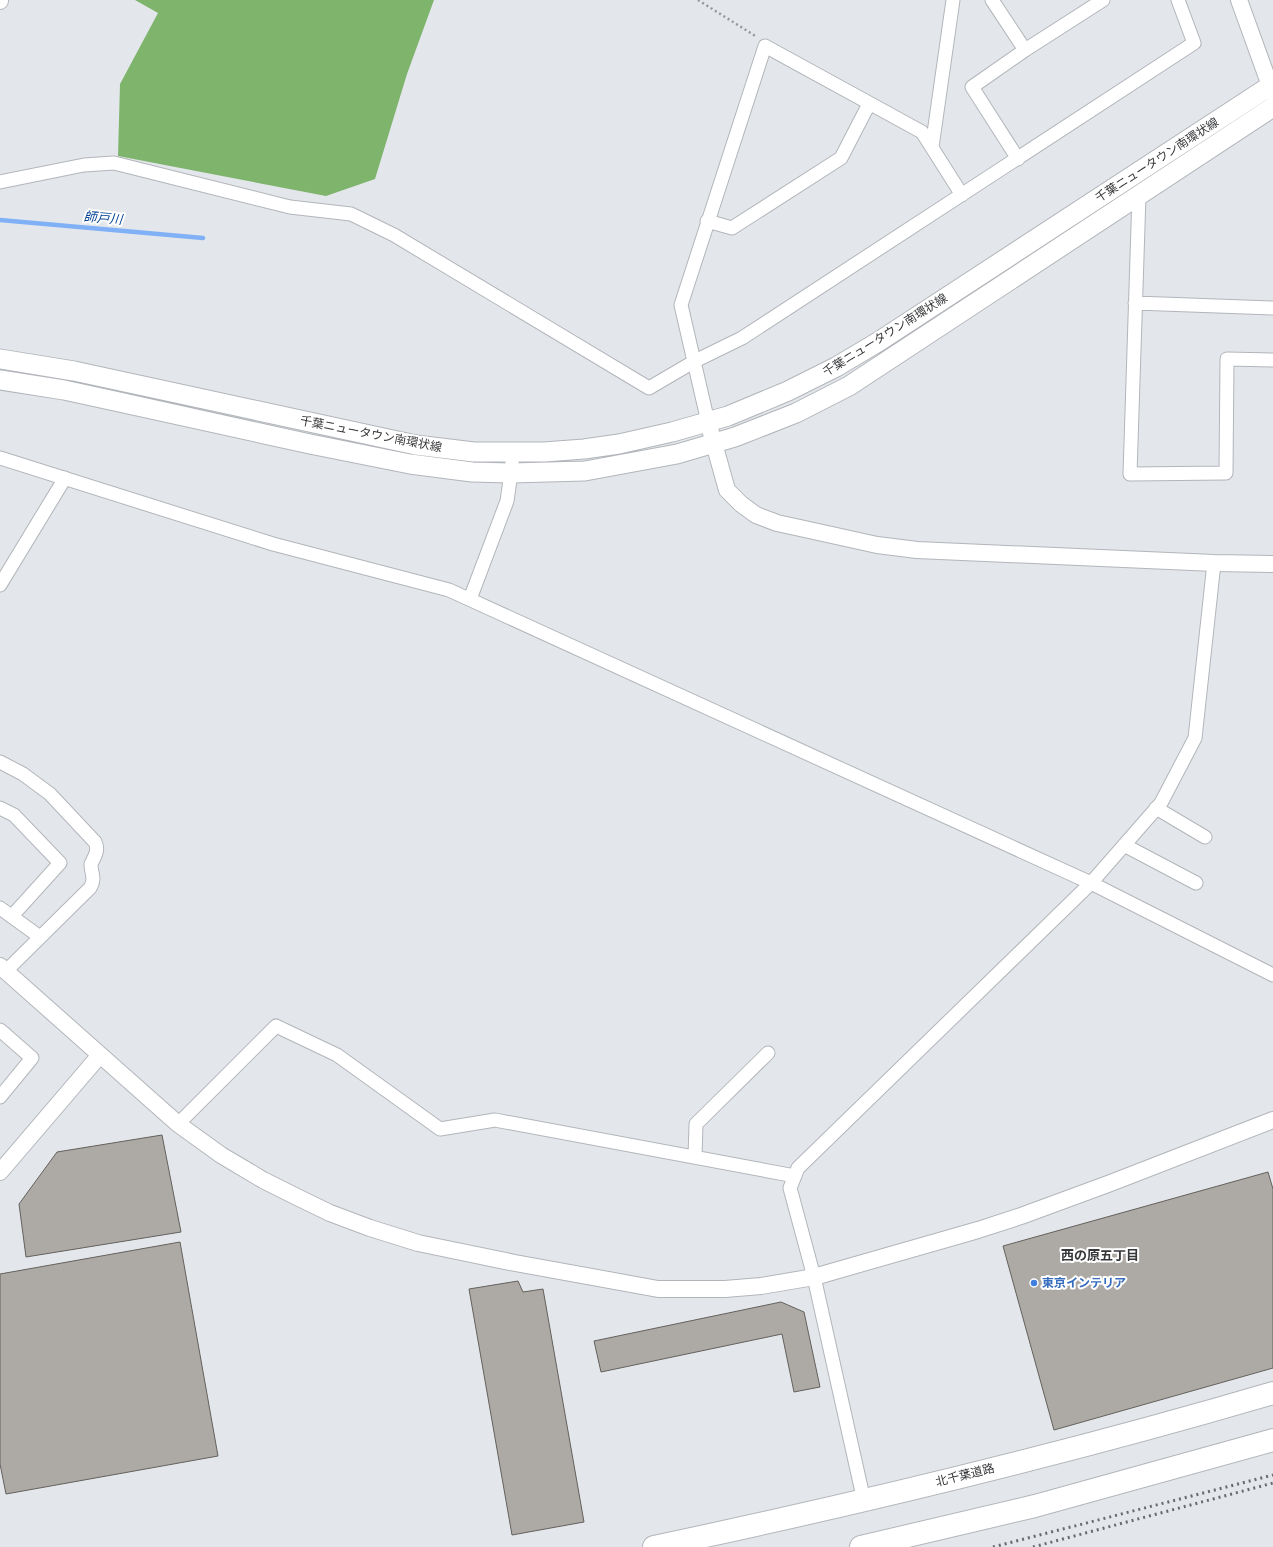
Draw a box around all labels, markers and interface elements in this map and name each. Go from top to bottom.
street label: 千葉ニュータウン南環状線 [1093,115,1221,205]
water label: 師戸川 [83,209,125,227]
street label: 千葉ニュータウン南環状線 [820,291,950,379]
street label: 千葉ニュータウン南環状線 [299,413,443,455]
district label: 西の原五丁目 [1061,1248,1139,1263]
place label: 東京インテリア [1042,1276,1126,1290]
marker: 東京インテリア [1029,1278,1039,1288]
street label: 北千葉道路 [934,1461,996,1489]

